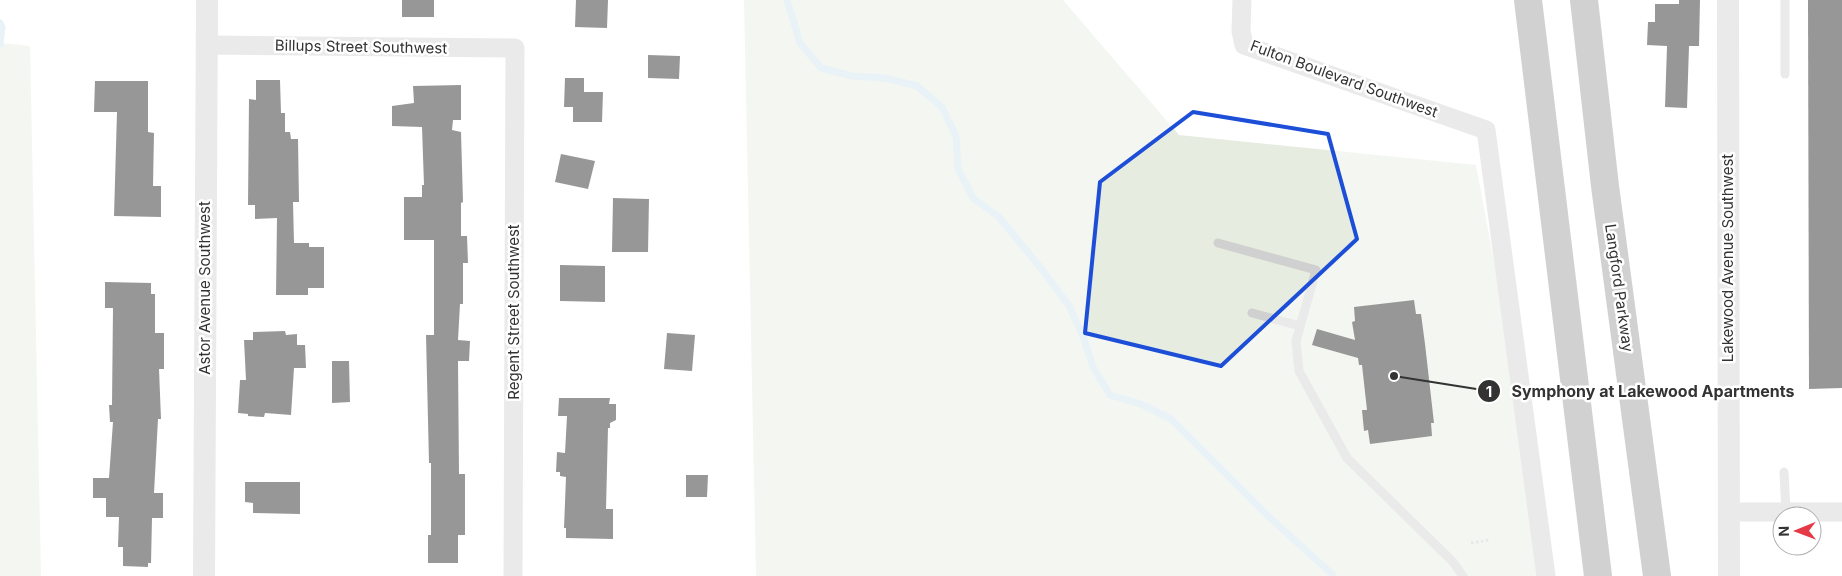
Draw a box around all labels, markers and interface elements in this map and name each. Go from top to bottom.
street label: Billups Street Southwest [275,35,447,58]
street label: Fulton Boulevard Southwest [1248,36,1441,121]
street label: Lakewood Avenue Southwest [1718,154,1737,362]
street label: Astor Avenue Southwest [195,201,214,375]
street label: Langford Parkway [1601,223,1638,354]
street label: Regent Street Southwest [504,224,523,400]
callout: Symphony at Lakewood Apartments [1476,376,1804,407]
text: Symphony at Lakewood Apartments [1511,381,1795,401]
text: 1 [1486,382,1492,401]
north arrow [1772,506,1822,556]
text: N [1775,526,1792,537]

